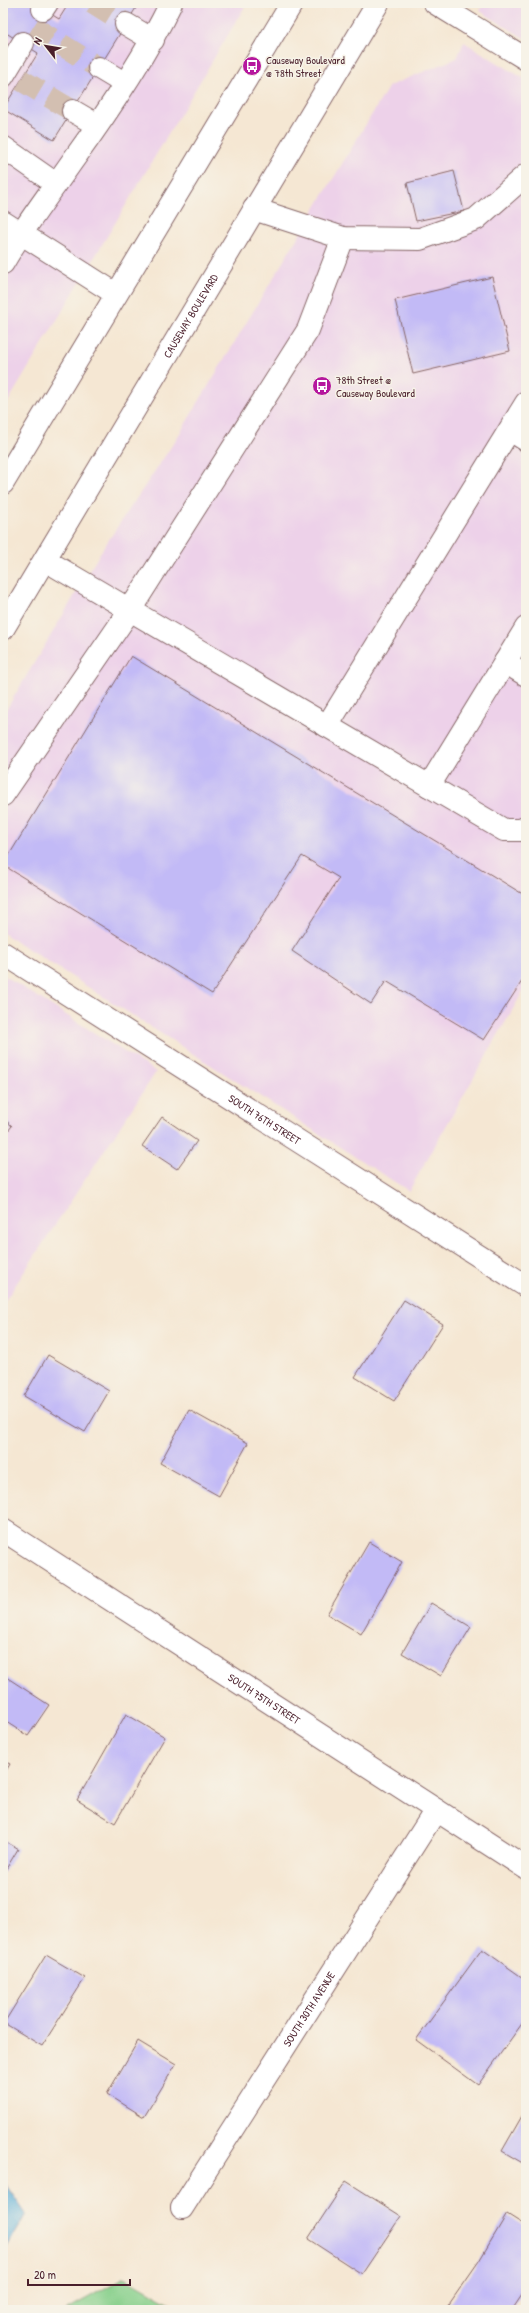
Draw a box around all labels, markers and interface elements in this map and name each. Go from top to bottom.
north arrow [26,26,66,66]
text: N [30,35,45,47]
place label: Causeway Boulevard @ 78th Street [266,53,346,80]
bus stop icon: Causeway Boulevard @ 78th Street [241,55,263,77]
street label: CAUSEWAY BOULEVARD [160,271,222,360]
place label: 78th Street @ Causeway Boulevard [336,373,416,400]
bus stop icon: 78th Street @ Causeway Boulevard [311,375,333,397]
street label: SOUTH 76TH STREET [226,1091,304,1148]
street label: SOUTH 75TH STREET [225,1670,304,1728]
street label: SOUTH 30TH AVENUE [280,1969,338,2049]
scale bar [28,2261,130,2287]
text: 20 m [34,2266,56,2283]

